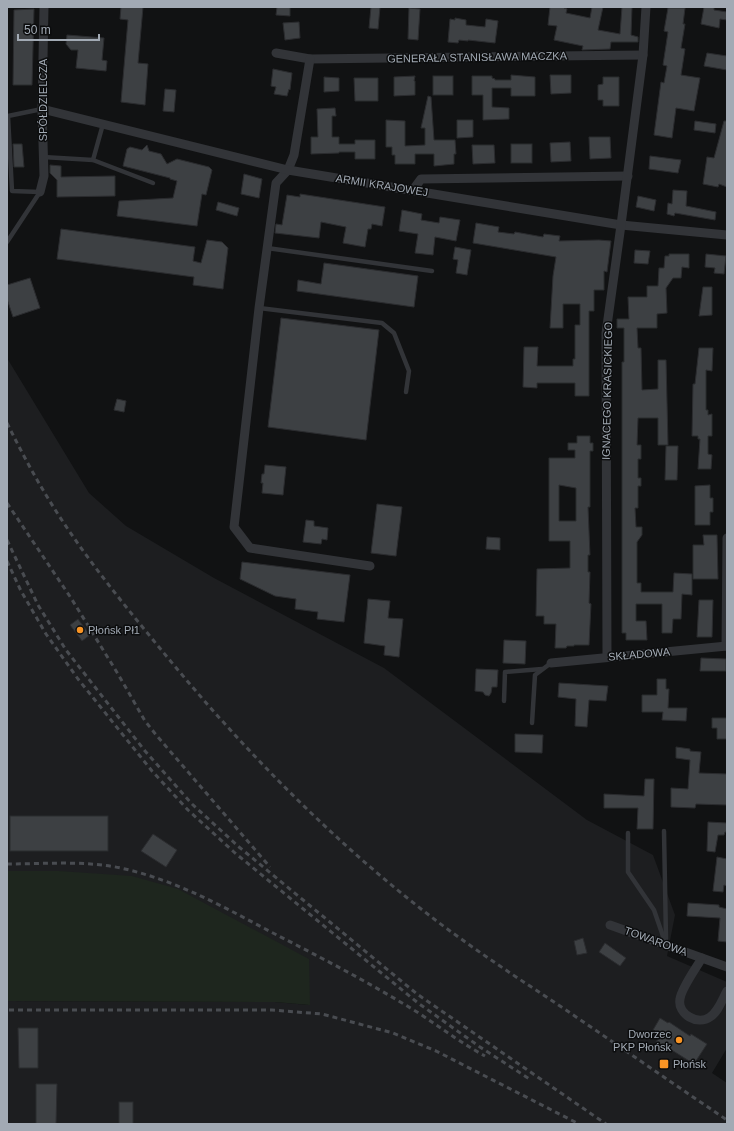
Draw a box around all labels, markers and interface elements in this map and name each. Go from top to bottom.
scale bar [18,16,99,42]
text: 50 m [24,23,51,37]
street label: GENERAŁA STANISŁAWA MACZKA [387,49,568,65]
street label: SPÓŁDZIELCZA [37,58,49,141]
street label: ARMII KRAJOWEJ [335,172,429,198]
street label: IGNACEGO KRASICKIEGO [600,321,614,460]
place label: Płońsk Pł1 [88,624,140,636]
marker: Płońsk Pł1 [75,625,85,635]
street label: SKŁADOWA [608,645,671,663]
street label: TOWAROWA [623,924,690,958]
place label: Dworzec PKP Płońsk [613,1028,671,1053]
marker: Dworzec PKP Płońsk [674,1035,684,1045]
marker: Płońsk [658,1058,670,1070]
place label: Płońsk [673,1058,707,1070]

